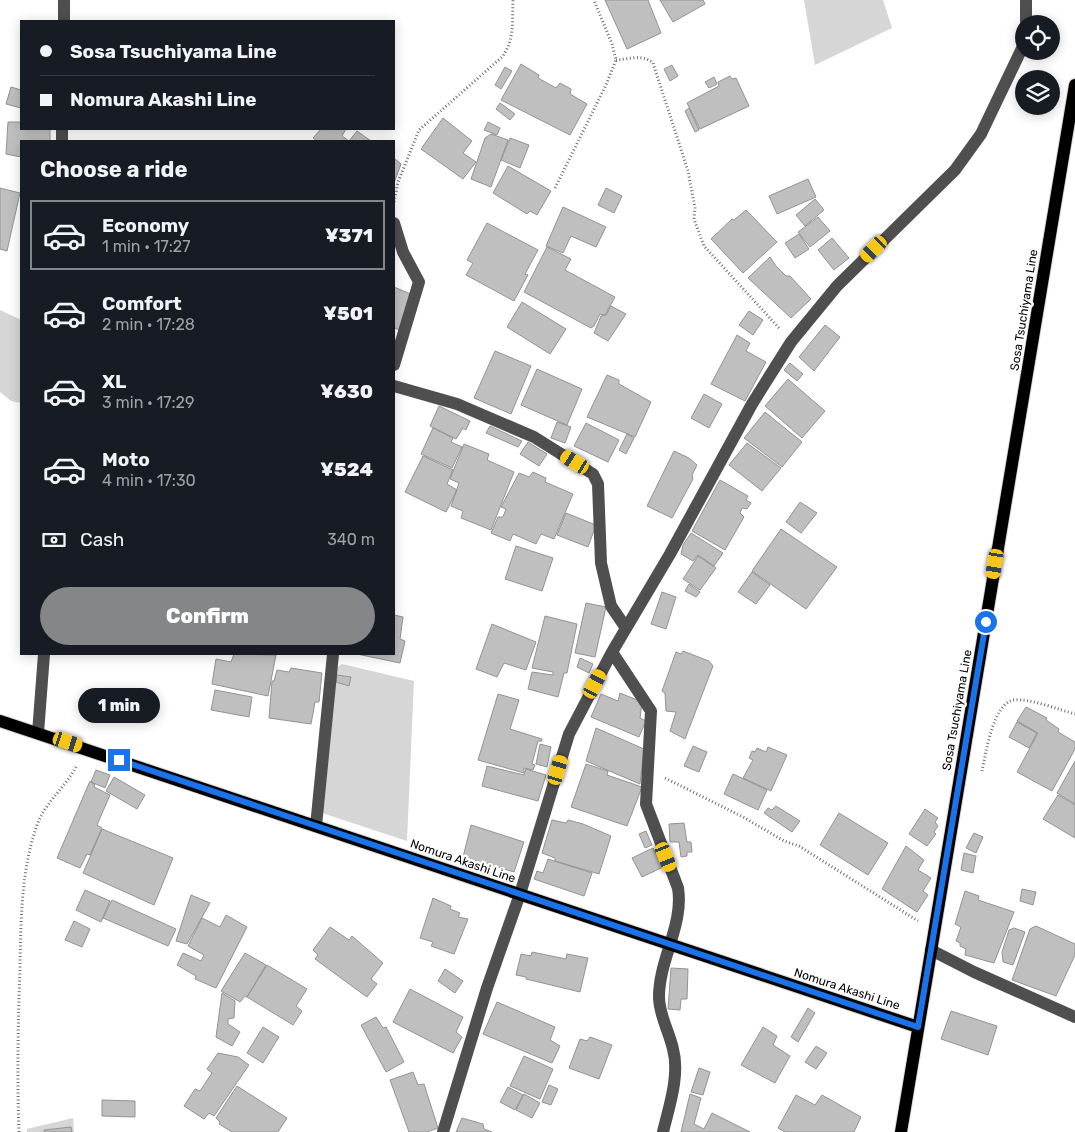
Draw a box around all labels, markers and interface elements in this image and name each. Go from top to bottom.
map controls [1015,15,1060,115]
button: locate [1015,15,1060,60]
text: Sosa Tsuchiyama Line [70,40,277,63]
button: layers [1015,70,1060,115]
text: Nomura Akashi Line [70,88,256,111]
text: Choose a ride [40,156,187,183]
icon: car [42,213,87,258]
text: Economy [102,214,189,237]
text: ¥371 [325,224,373,247]
car [858,233,889,265]
text: 1 min · 17:27 [102,237,190,256]
street label: Sosa Tsuchiyama Line [1007,248,1041,372]
icon: car [42,291,87,336]
text: Comfort [102,292,182,315]
text: ¥501 [323,302,373,325]
text: 2 min · 17:28 [102,315,195,334]
icon: car [42,369,87,414]
text: XL [102,370,126,393]
text: ¥630 [320,380,373,403]
text: 3 min · 17:29 [102,393,194,412]
icon: car [42,447,87,492]
text: Moto [102,448,150,471]
car [558,448,591,476]
text: ¥524 [320,458,373,481]
text: 4 min · 17:30 [102,471,196,490]
icon: cash [40,526,68,554]
text: Cash [80,528,124,551]
text: 340 m [327,530,375,549]
car [985,548,1004,580]
button: Confirm [40,587,375,645]
route start [975,611,997,633]
street label: Sosa Tsuchiyama Line [939,648,975,772]
car [581,667,608,701]
callout: 1 min [78,688,160,722]
text: 1 min [98,696,140,715]
car [51,730,84,754]
route end [108,749,130,771]
car [546,753,569,787]
street label: Nomura Akashi Line [408,836,518,886]
car [653,840,678,874]
street label: Nomura Akashi Line [792,965,902,1013]

